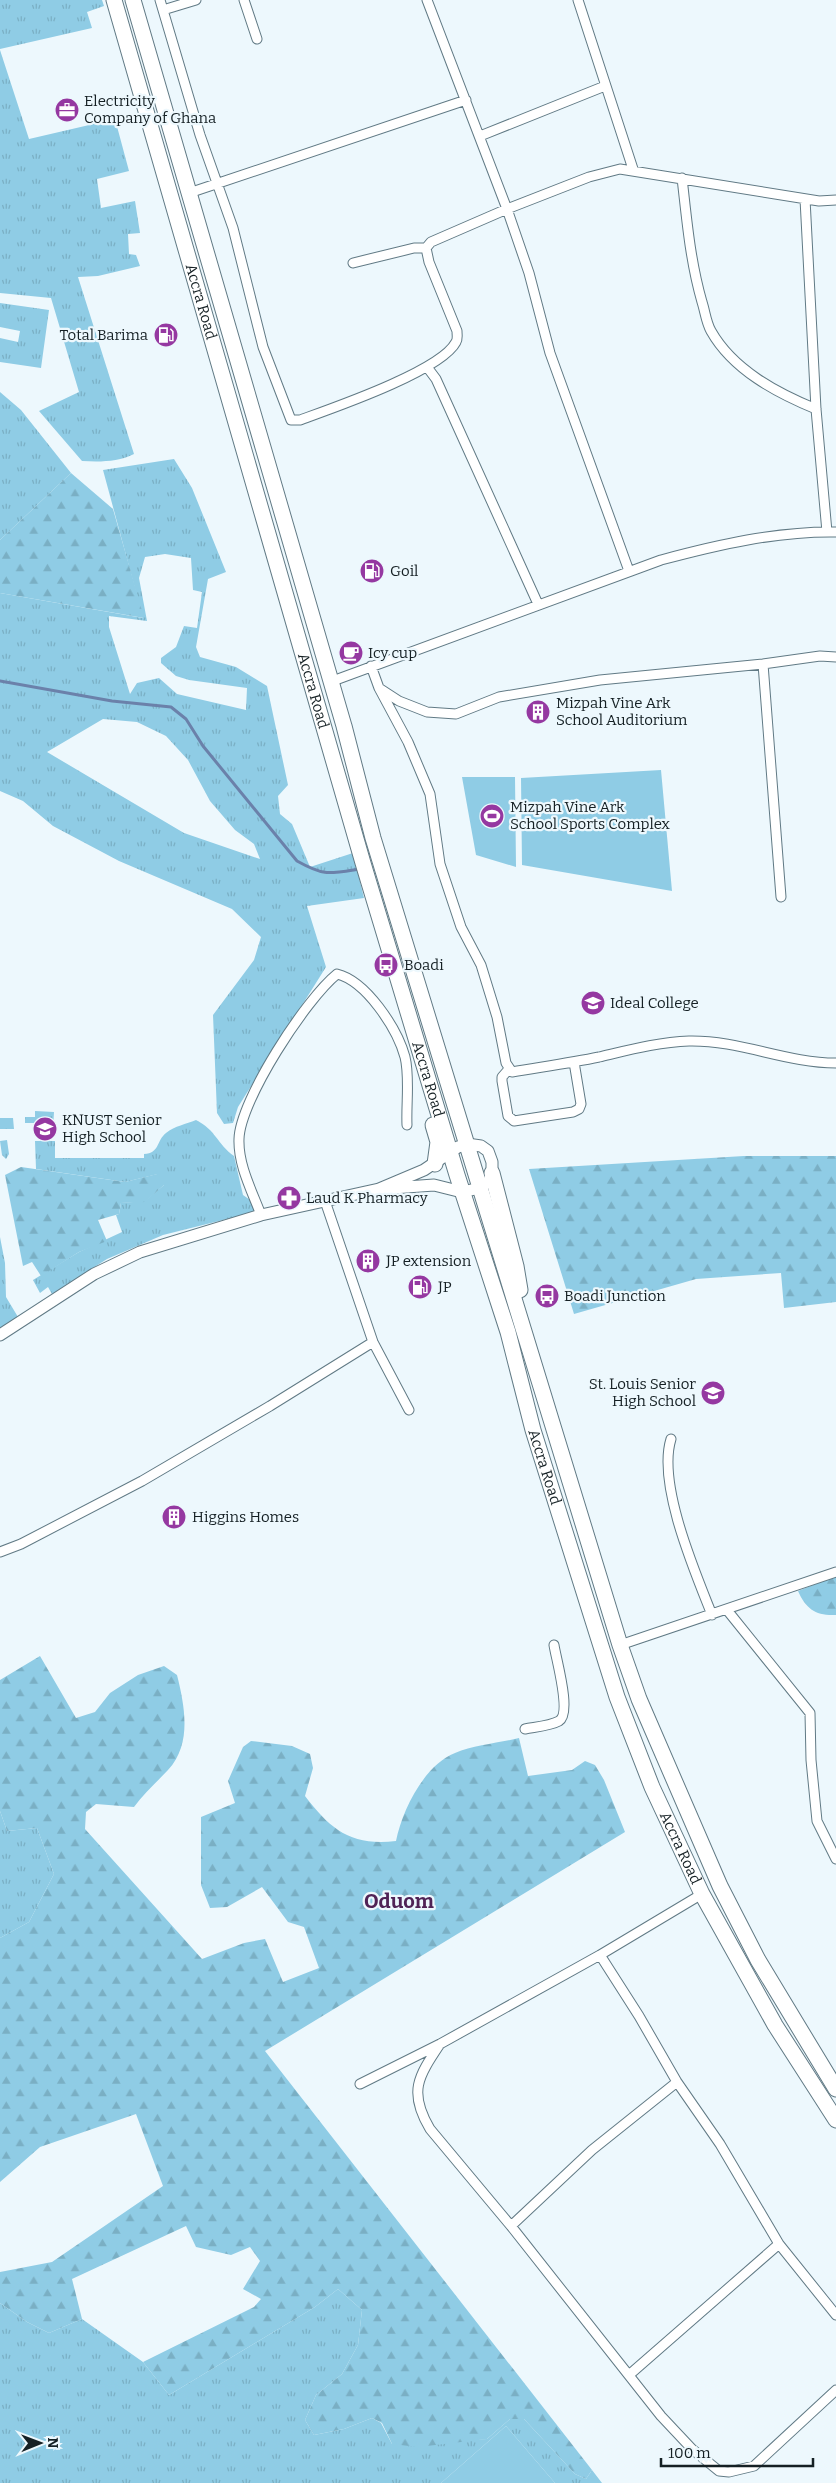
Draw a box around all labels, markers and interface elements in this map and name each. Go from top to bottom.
place label: Electricity Company of Ghana [84,92,216,127]
office icon: Electricity Company of Ghana [54,97,80,123]
street label: Accra Road [182,262,221,342]
fuel station icon: Total Barima [153,322,179,348]
place label: Total Barima [60,326,148,344]
fuel station icon: Goil [359,558,385,584]
place label: Goil [390,562,418,580]
cafe icon: Icy cup [338,640,364,666]
place label: Icy cup [368,644,417,662]
street label: Accra Road [294,651,333,731]
place label: Mizpah Vine Ark School Auditorium [556,694,688,729]
building icon: Mizpah Vine Ark School Auditorium [525,699,551,725]
place label: Mizpah Vine Ark School Sports Complex [510,798,670,833]
sports icon: Mizpah Vine Ark School Sports Complex [479,803,505,829]
bus stop icon: Boadi [373,952,399,978]
place label: Boadi [404,956,444,974]
school or university icon: Ideal College [580,990,606,1016]
place label: Ideal College [610,994,699,1012]
street label: Accra Road [408,1039,448,1119]
place label: KNUST Senior High School [62,1111,162,1146]
school or university icon: KNUST Senior High School [32,1116,58,1142]
pharmacy icon: Laud K Pharmacy [276,1185,302,1211]
place label: Laud K Pharmacy [306,1189,428,1207]
building icon: JP extension [355,1248,381,1274]
place label: JP extension [385,1252,472,1270]
fuel station icon: JP [407,1274,433,1300]
place label: JP [437,1278,452,1296]
bus stop icon: Boadi Junction [534,1283,560,1309]
place label: Boadi Junction [564,1287,666,1305]
place label: St. Louis Senior High School [589,1375,696,1410]
school or university icon: St. Louis Senior High School [700,1380,726,1406]
street label: Accra Road [524,1427,565,1507]
building icon: Higgins Homes [161,1504,187,1530]
place label: Higgins Homes [192,1508,299,1526]
street label: Accra Road [656,1809,705,1887]
district label: Oduom [364,1889,434,1913]
north arrow [15,2418,65,2468]
scale bar [661,2436,814,2468]
text: N [44,2437,61,2449]
text: 100 m [668,2444,711,2462]

